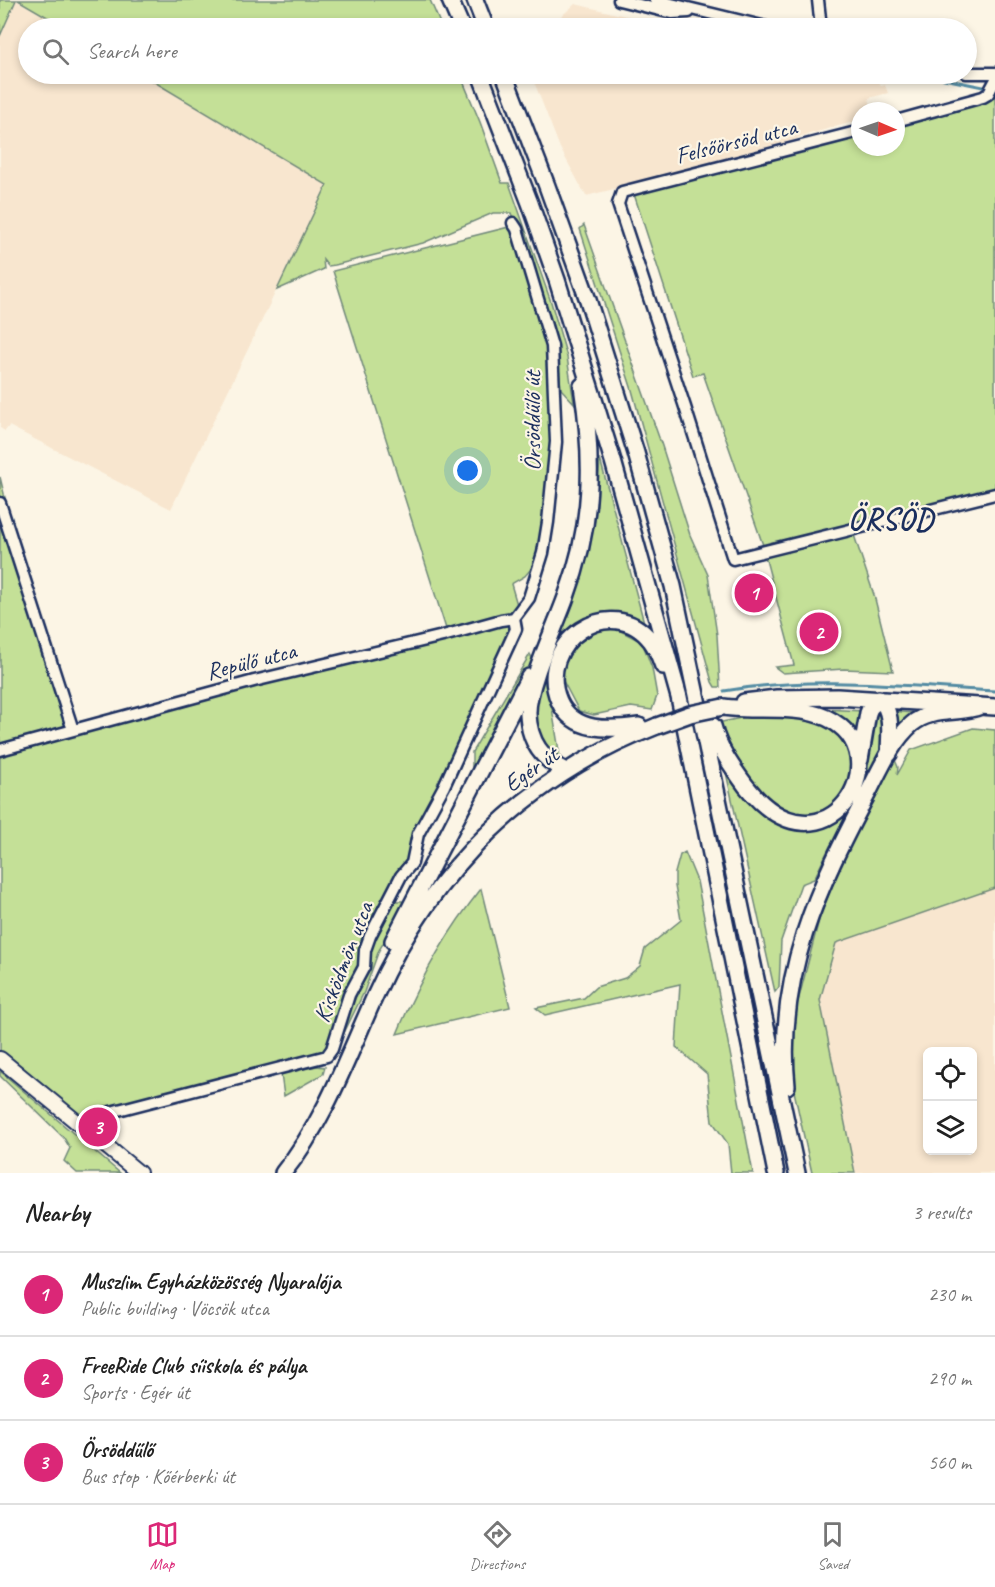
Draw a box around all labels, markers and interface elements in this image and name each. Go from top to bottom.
search box [18,18,977,84]
icon: search [39,35,72,68]
text: Search here [87,37,177,65]
north arrow [851,102,905,156]
street label: Felsőörsöd utca [672,111,801,171]
street label: Örsöddűlő út [517,369,547,471]
your location [453,456,482,485]
district label: ÖRSÖD [848,500,936,538]
pin: 1 [734,570,774,616]
pin: 2 [800,610,838,654]
street label: Repülő utca [203,635,300,687]
street label: Egér út [498,738,566,799]
street label: Kisködmön utca [306,896,380,1027]
map controls [923,1047,977,1155]
button: locate [923,1047,977,1101]
button: layers [923,1101,977,1155]
pin: 3 [78,1104,118,1150]
text: Nearby [24,1196,89,1229]
text: 3 results [912,1200,971,1225]
text: Muszlim Egyházközösség Nyaralója [81,1268,341,1296]
text: 1 [39,1282,48,1307]
text: 230 m [928,1282,971,1307]
text: Public building · Vöcsök utca [81,1296,269,1321]
text: FreeRide Club síiskola és pálya [81,1352,306,1380]
text: 2 [39,1366,48,1391]
text: 290 m [928,1366,971,1391]
text: Sports · Egér út [81,1380,190,1405]
text: Örsöddűlő [81,1436,153,1464]
text: 3 [39,1450,48,1475]
text: 560 m [928,1450,971,1475]
text: Bus stop · Kőérberki út [81,1464,235,1489]
tab: Map [146,1518,179,1574]
tab: Directions [470,1518,525,1574]
tab: Saved [816,1518,849,1574]

